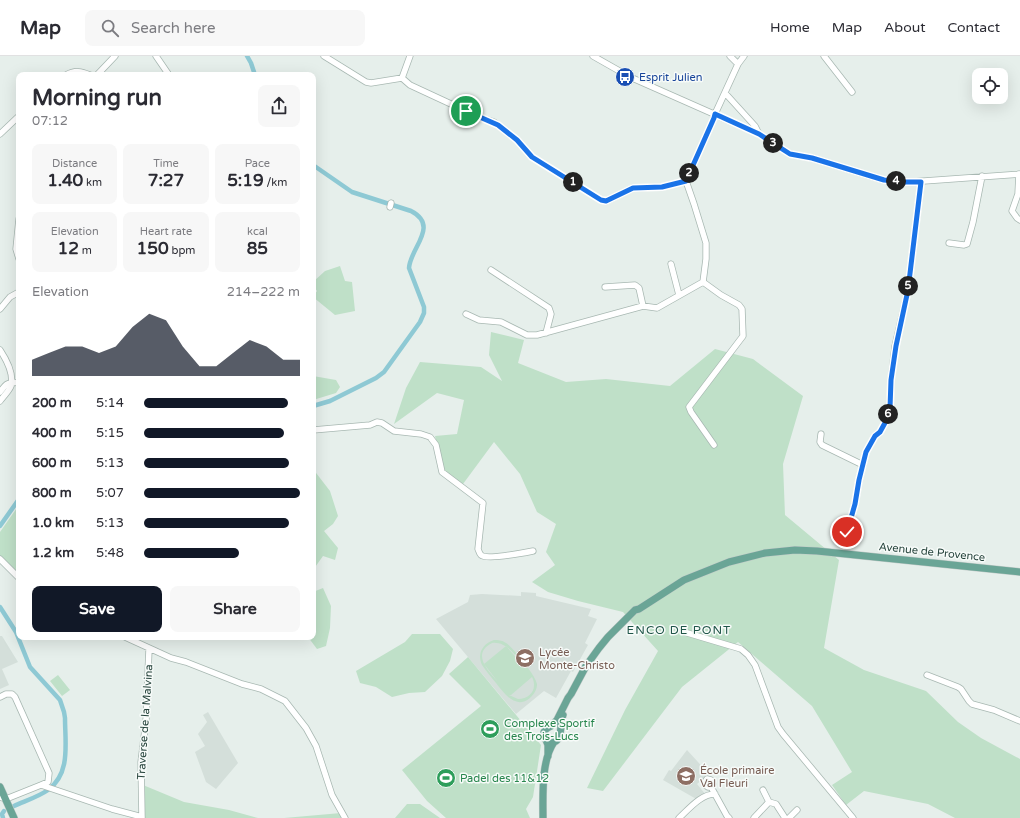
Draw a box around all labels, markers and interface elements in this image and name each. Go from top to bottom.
search box [85,10,365,46]
text: Map [20,17,61,39]
icon: search [99,17,121,39]
text: Search here [131,19,215,37]
text: Home [770,19,810,36]
text: Map [832,19,862,36]
text: About [884,19,926,36]
text: Contact [948,19,1000,36]
bus stop icon: Esprit Julien [614,66,636,88]
map controls [972,68,1008,104]
button: locate [972,68,1008,104]
place label: Esprit Julien [639,71,702,84]
text: Morning run [32,85,162,111]
button: share [258,85,300,127]
pin [449,94,483,128]
icon: arrive [455,100,477,122]
text: 07:12 [32,113,68,129]
pin: 3 [763,133,783,153]
text: 3 [770,136,776,149]
text: Distance [52,157,97,170]
text: Time [153,157,179,170]
text: Pace [245,157,270,170]
pin: 2 [679,163,699,183]
text: 2 [686,166,692,179]
text: 1.40 [47,170,83,191]
text: 7:27 [148,170,184,191]
text: 5:19 [227,170,264,191]
pin: 4 [886,171,906,191]
pin: 1 [563,172,583,192]
text: 4 [893,174,899,187]
text: 1 [570,175,576,188]
text: km [83,176,102,189]
text: /km [264,176,287,189]
text: Elevation [51,225,99,238]
text: Heart rate [140,225,192,238]
text: kcal [247,225,268,238]
text: 12 [58,238,79,259]
text: 150 [137,238,169,259]
text: 85 [247,238,268,259]
text: m [79,244,92,257]
text: bpm [169,244,195,257]
pin: 5 [898,276,918,296]
text: 5 [905,279,911,292]
text: Elevation [32,284,89,300]
text: 214–222 m [227,284,300,300]
text: 200 m [32,395,72,411]
text: 5:14 [96,395,124,411]
pin: 6 [878,404,898,424]
text: 6 [885,407,891,420]
text: 400 m [32,425,72,441]
text: 5:15 [96,425,124,441]
text: 600 m [32,455,72,471]
text: 5:13 [96,455,124,471]
text: 800 m [32,485,72,501]
text: 5:07 [96,485,124,501]
text: 1.0 km [32,515,74,531]
text: 5:13 [96,515,124,531]
pin [830,515,864,549]
icon: check [836,521,858,543]
street label: Avenue de Provence [878,540,986,564]
text: 1.2 km [32,545,74,561]
text: 5:48 [96,545,124,561]
button: Save [32,586,162,632]
button: Share [170,586,300,632]
district label: ENCO DE PONT [627,623,731,637]
place label: Lycée Monte-Christo [539,646,615,672]
school or university icon: Lycée Monte-Christo [514,647,536,669]
street label: Traverse de la Malvina [134,664,156,780]
place label: Complexe Sportif des Trois-Lucs [504,717,595,743]
sports icon: Complexe Sportif des Trois-Lucs [479,718,501,740]
place label: École primaire Val Fleuri [700,763,774,790]
school or university icon: École primaire Val Fleuri [675,765,697,787]
sports icon: Padel des 11&12 [435,767,457,789]
place label: Padel des 11&12 [460,772,549,785]

